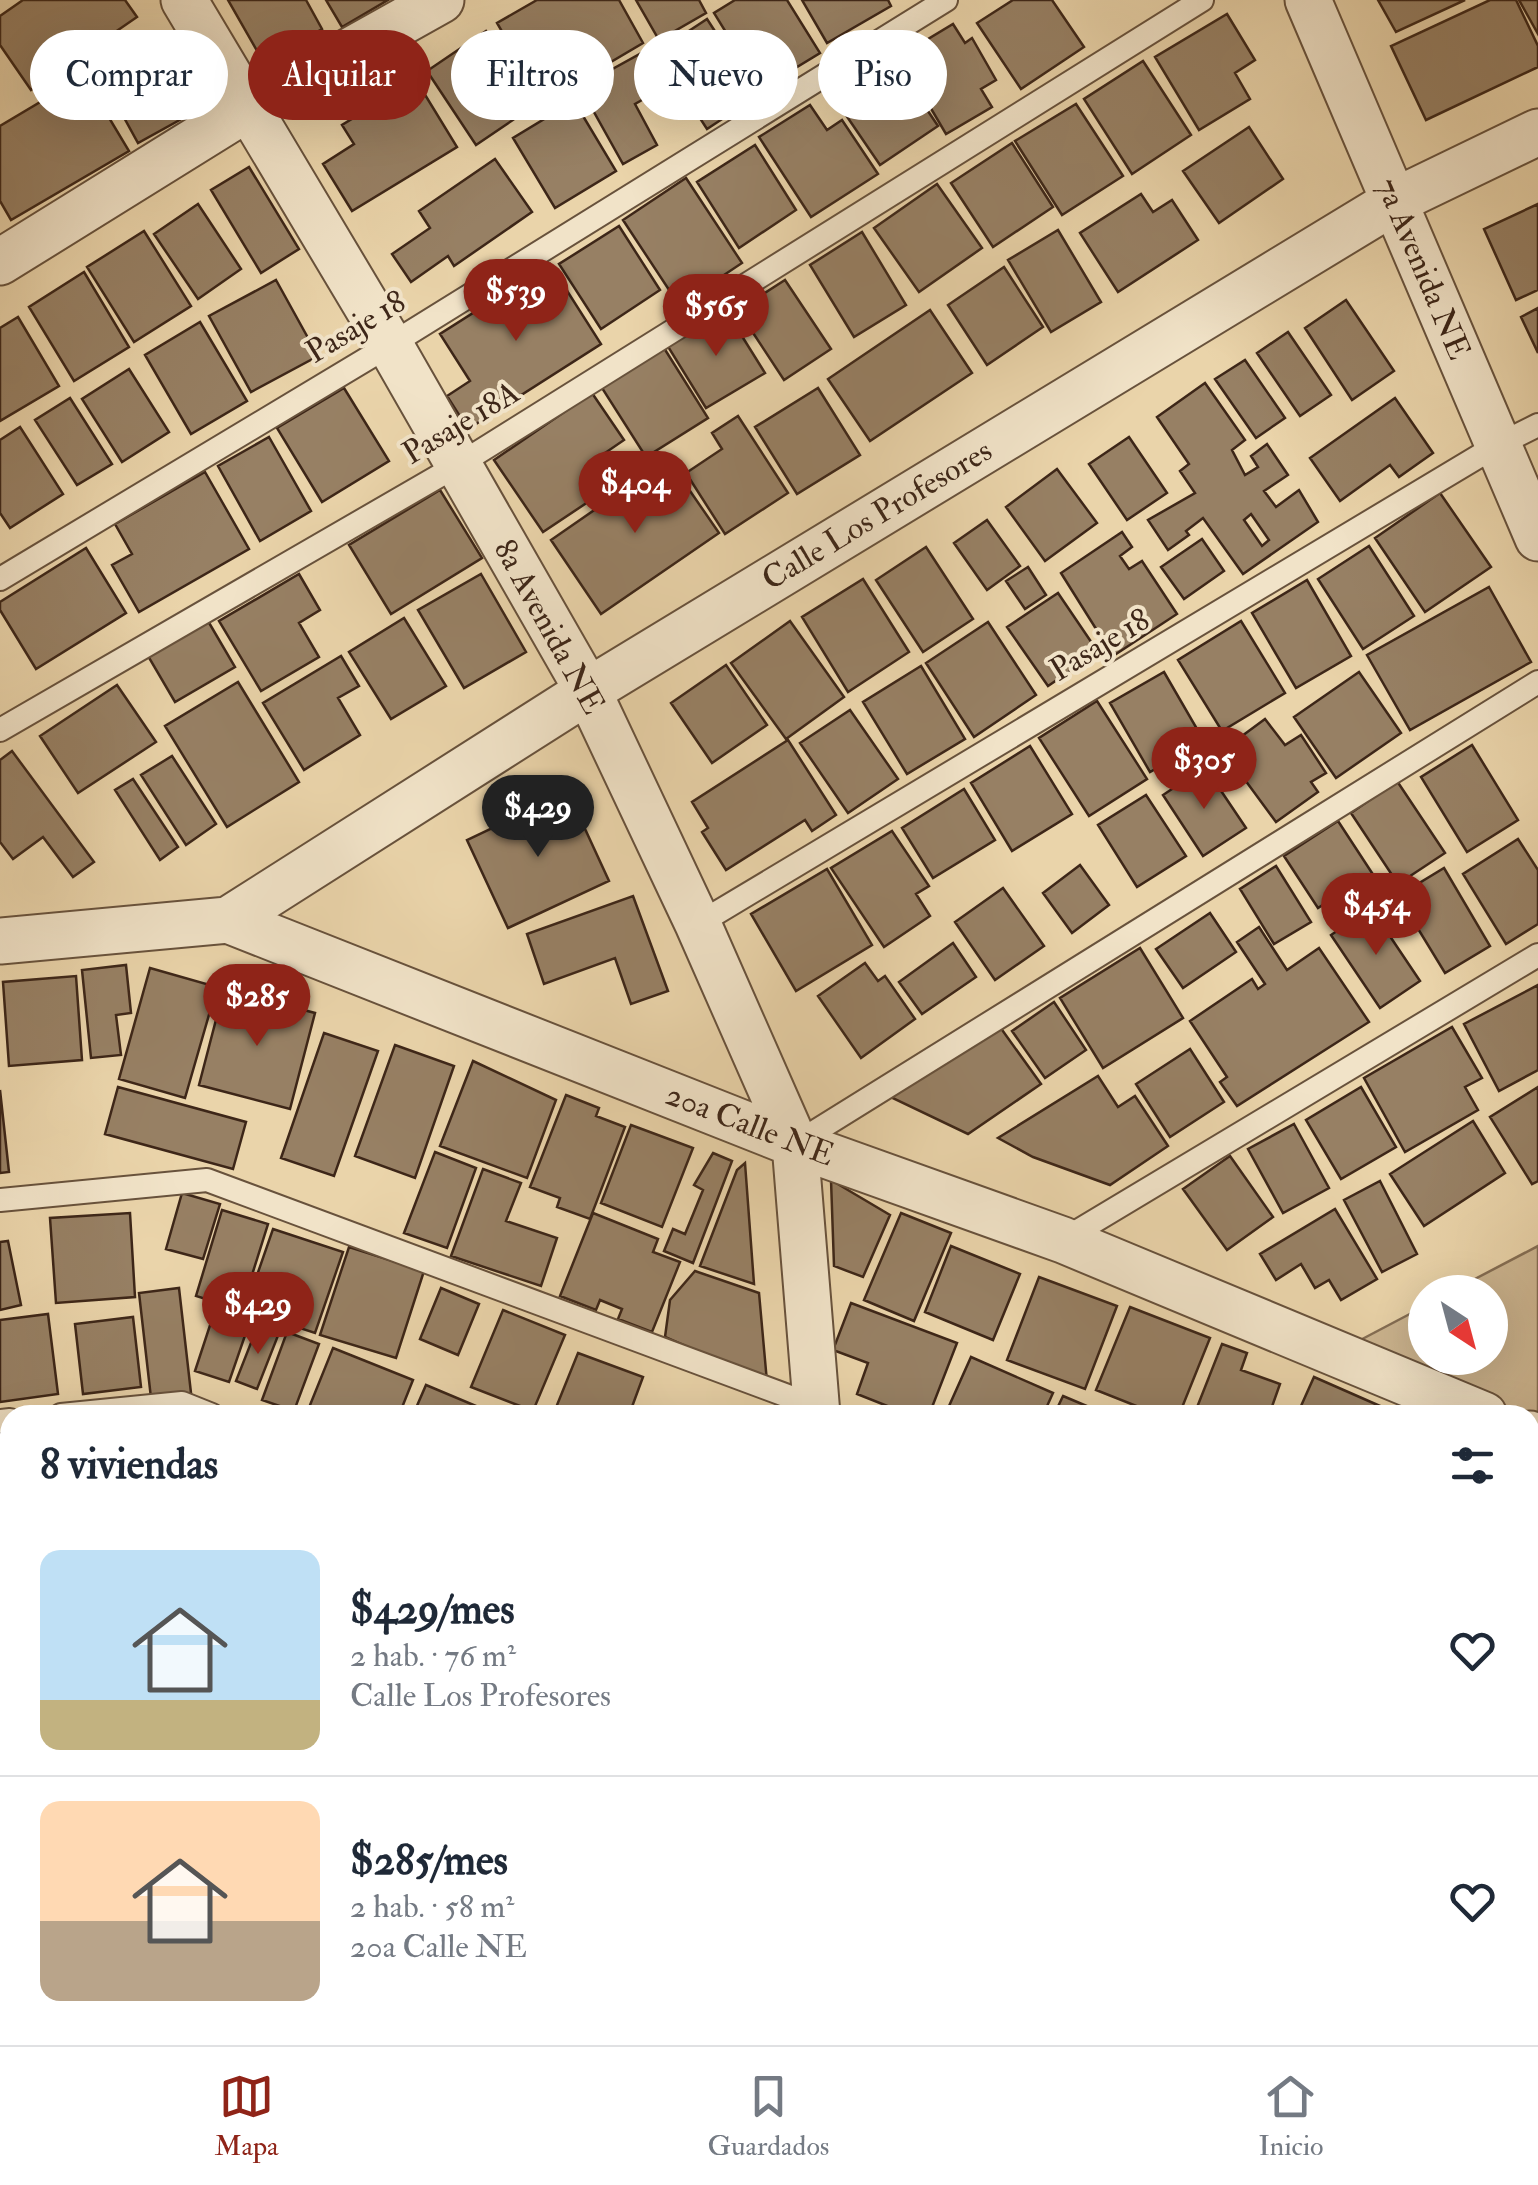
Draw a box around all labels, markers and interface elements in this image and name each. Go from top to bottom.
chip: Comprar [30,30,228,120]
chip: Alquilar [248,30,431,120]
chip: Filtros [451,30,614,120]
chip: Nuevo [634,30,798,120]
chip: Piso [818,30,947,120]
street label: 7a Avenida NE [1367,172,1479,366]
pin: $539 [457,259,575,344]
text: $539 [486,271,546,311]
pin: $565 [657,274,775,359]
street label: Pasaje 18 [299,282,413,372]
text: $565 [685,286,747,326]
street label: Pasaje 18A [395,372,527,474]
street label: Calle Los Profesores [755,431,999,599]
pin: $404 [576,451,694,536]
text: $404 [601,463,669,503]
street label: 8a Avenida NE [485,533,613,721]
street label: Pasaje 18 [1043,600,1157,690]
pin: $305 [1145,727,1263,812]
text: $305 [1174,739,1234,779]
pin: $429 [479,775,597,860]
text: $429 [504,787,572,827]
pin: $454 [1317,873,1435,958]
text: $454 [1343,885,1409,925]
pin: $285 [198,964,316,1049]
text: $285 [225,976,289,1016]
street label: 20a Calle NE [660,1075,840,1175]
pin: $429 [199,1272,317,1357]
north arrow [1408,1275,1508,1375]
map controls [1408,1275,1508,1375]
text: $429 [224,1284,292,1324]
icon: filters [1445,1438,1500,1493]
text: 8 viviendas [40,1439,218,1491]
text: $429/mes [350,1584,515,1636]
icon: home [120,1590,240,1710]
icon: heart [1445,1623,1500,1678]
text: 2 hab. · 76 m² [350,1636,516,1676]
text: Calle Los Profesores [350,1676,611,1716]
text: $285/mes [350,1835,508,1887]
icon: home [120,1841,240,1961]
icon: heart [1445,1874,1500,1929]
text: 2 hab. · 58 m² [350,1887,514,1927]
text: 20a Calle NE [350,1927,527,1967]
tab: Mapa [214,2069,279,2164]
tab: Guardados [708,2069,829,2164]
tab: Inicio [1258,2069,1324,2164]

